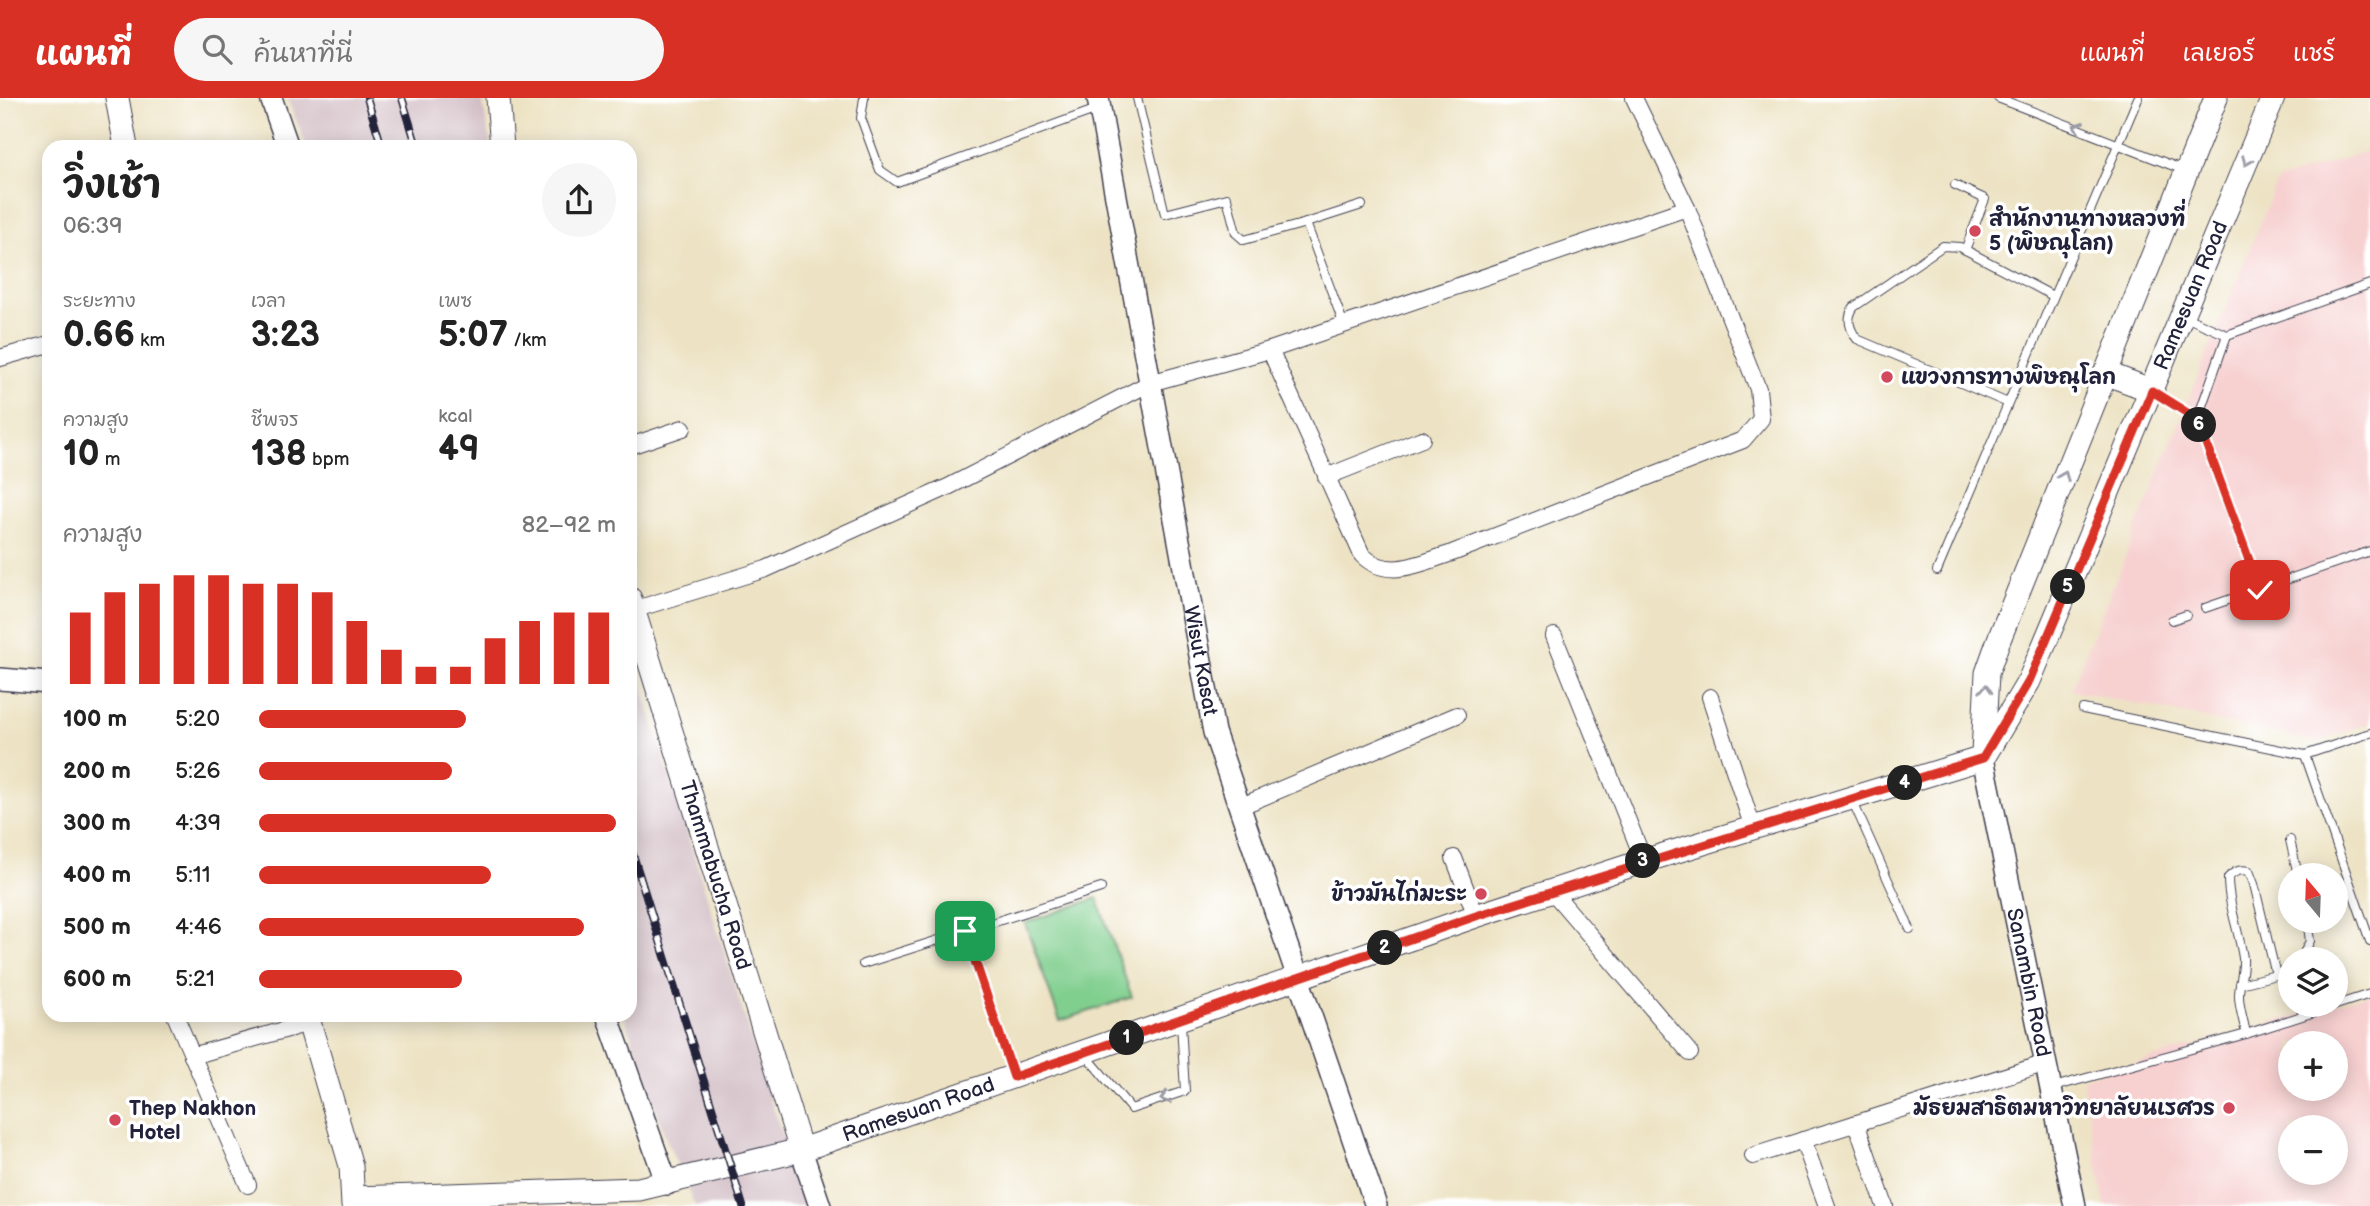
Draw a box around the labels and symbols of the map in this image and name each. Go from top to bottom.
one-way arrow [2072,122,2084,136]
one-way arrow [2241,154,2255,166]
place label: สำนักงานทางหลวงที่ 5 (พิษณุโลก) [1989,198,2186,259]
street label: Ramesuan Road [2149,217,2233,374]
marker: สำนักงานทางหลวงที่ 5 (พิษณุโลก) [1967,223,1983,239]
place label: แขวงการทางพิษณุโลก [1901,362,2116,393]
marker: แขวงการทางพิษณุโลก [1879,369,1895,385]
pin: 6 [2182,408,2216,442]
one-way arrow [2055,471,2069,483]
pin [2230,560,2290,620]
pin: 5 [2050,570,2086,604]
street label: Wisut Kasat [1178,604,1223,718]
one-way arrow [1979,684,1994,695]
pin: 4 [1888,766,1923,800]
street label: Thammabucha Road [674,778,756,973]
pin: 3 [1626,844,1660,878]
north arrow [2278,863,2348,933]
place label: ข้าวมันไก่มะระ [1331,879,1467,907]
marker: ข้าวมันไก่มะระ [1473,886,1489,902]
pin [935,901,995,961]
street label: Sanambin Road [2001,906,2056,1059]
pin: 2 [1368,930,1402,966]
pin: 1 [1110,1020,1144,1056]
street label: Ramesuan Road [839,1072,998,1148]
one-way arrow [1159,1090,1171,1104]
place label: มัธยมสาธิตมหาวิทยาลัยนเรศวร [1913,1095,2215,1121]
place label: Thep Nakhon Hotel [129,1096,256,1145]
marker: มัธยมสาธิตมหาวิทยาลัยนเรศวร [2221,1100,2237,1116]
marker: Thep Nakhon Hotel [107,1112,123,1128]

